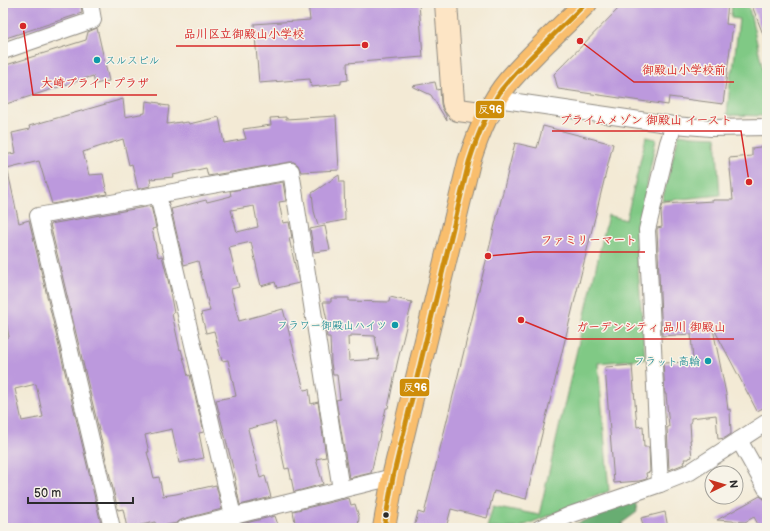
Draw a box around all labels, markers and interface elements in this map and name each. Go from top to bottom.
callout: 品川区立御殿山小学校 [176,22,312,46]
text: 品川区立御殿山小学校 [184,27,304,42]
place label: スルスビル [105,54,160,67]
marker: スルスビル [92,55,102,65]
callout: 御殿山小学校前 [634,58,734,82]
text: 御殿山小学校前 [642,63,726,78]
callout: 大崎ブライトプラザ [33,71,157,95]
text: 大崎ブライトプラザ [41,76,149,91]
line badge: 反96 [475,100,505,119]
text: 反96 [478,103,502,116]
callout: プライムメゾン 御殿山 イースト [552,107,741,131]
text: プライムメゾン 御殿山 イースト [559,113,733,128]
callout: ファミリーマート [533,228,645,252]
text: ファミリーマート [541,233,637,248]
callout: ガーデンシティ 品川 御殿山 [567,315,734,339]
place label: フラワー御殿山ハイツ [277,319,387,332]
marker: フラワー御殿山ハイツ [390,320,400,330]
text: ガーデンシティ 品川 御殿山 [576,320,726,335]
place label: フラット高輪 [634,355,700,368]
marker: フラット高輪 [703,356,713,366]
line badge: 反96 [399,378,430,397]
text: 反96 [403,381,427,394]
north arrow [704,465,744,505]
scale bar [28,479,133,505]
text: N [727,479,740,489]
text: 50 m [34,486,61,501]
unlabelled marker [381,510,391,520]

